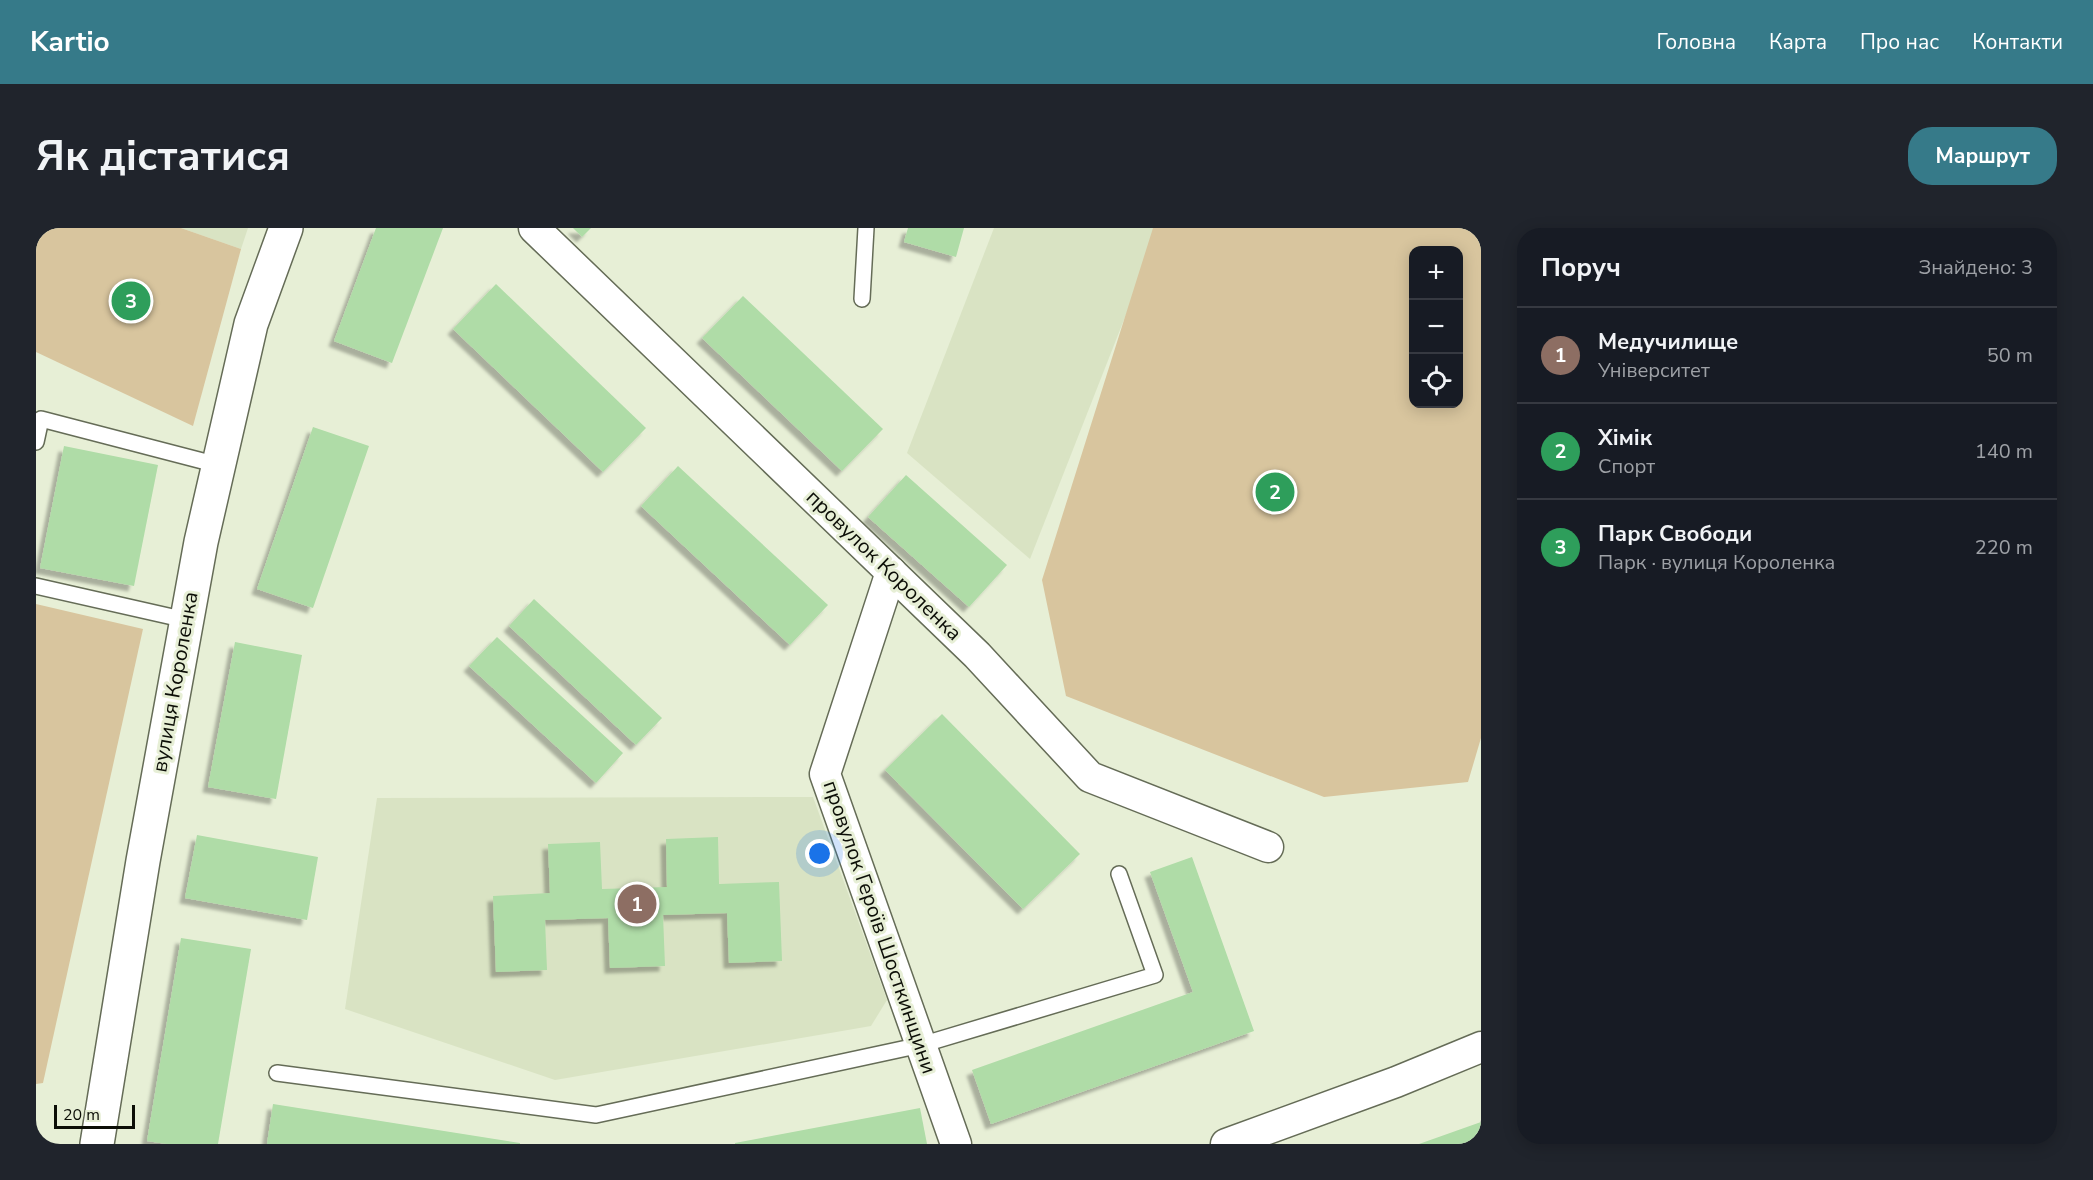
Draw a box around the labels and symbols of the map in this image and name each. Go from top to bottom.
pin: 3 [112,278,151,324]
pin: 2 [1256,470,1294,514]
street label: провулок Короленка [800,483,968,647]
street label: вулиця Короленка [145,589,205,775]
street label: провулок Героїв Шосткинщини [817,777,943,1077]
your location [805,839,834,868]
pin: 1 [618,882,656,926]
scale bar [54,1102,135,1130]

